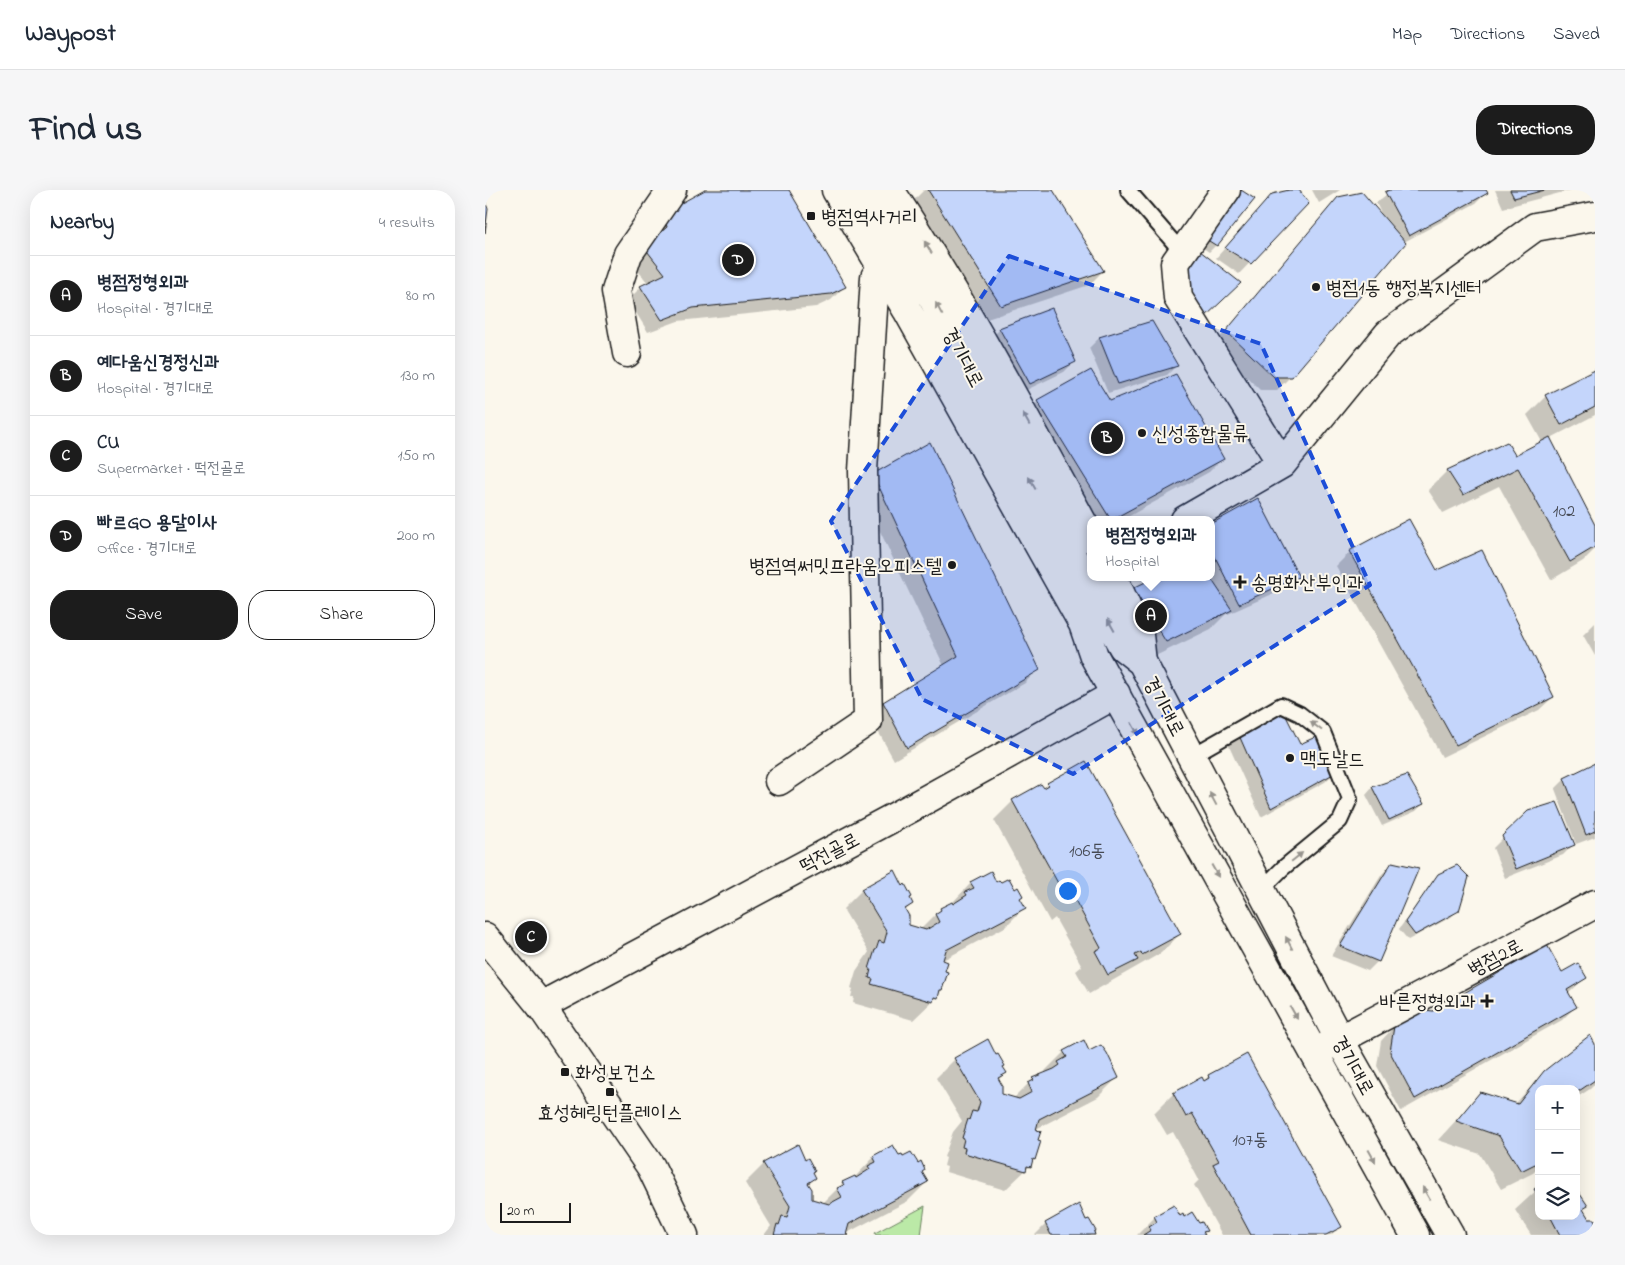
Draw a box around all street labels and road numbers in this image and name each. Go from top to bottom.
street label: 경기대로 [934,323,990,393]
street label: 경기대로 [1135,672,1191,742]
street label: 떡전골로 [795,826,865,882]
street label: 병점2로 [1464,933,1529,986]
street label: 경기대로 [1324,1031,1380,1101]

